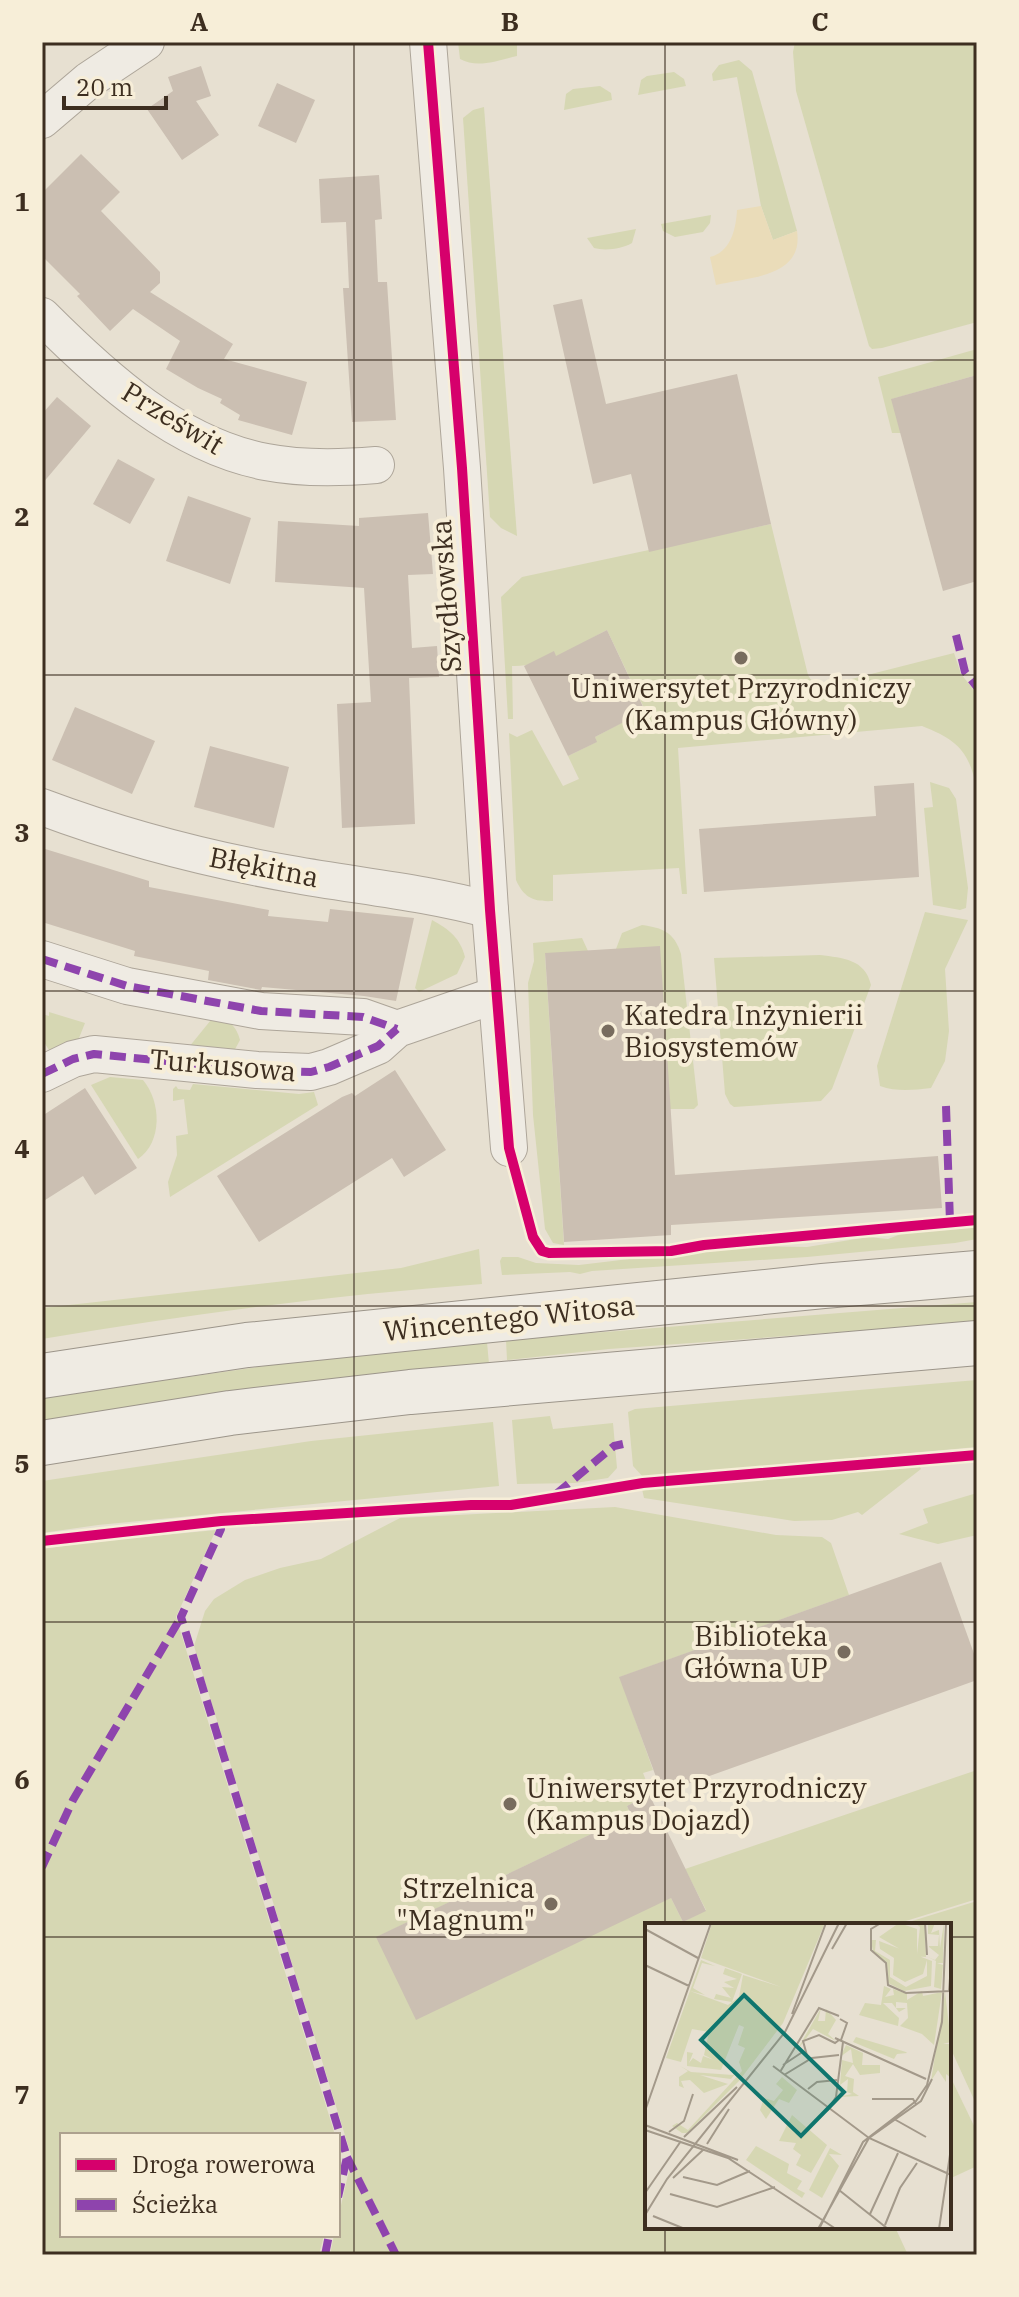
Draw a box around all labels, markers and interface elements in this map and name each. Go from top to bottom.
text: A [190,4,208,38]
text: B [501,4,519,38]
text: C [811,4,829,38]
scale bar [64,60,166,110]
text: 20 m [76,71,133,103]
text: 1 [14,184,30,218]
street label: Prześwit [115,373,231,462]
text: 2 [14,499,30,533]
street label: Szydłowska [422,518,469,674]
marker: Uniwersytet Przyrodniczy (Kampus Główny) [732,649,750,667]
place label: Uniwersytet Przyrodniczy (Kampus Główny) [571,669,911,738]
text: 3 [14,815,30,849]
street label: Błękitna [206,838,322,895]
place label: Katedra Inżynierii Biosystemów [624,996,863,1065]
marker: Katedra Inżynierii Biosystemów [599,1022,617,1040]
street label: Turkusowa [148,1040,298,1089]
text: 4 [14,1131,30,1165]
street label: Wincentego Witosa [381,1286,637,1349]
text: 5 [14,1446,30,1480]
place label: Biblioteka Główna UP [684,1617,828,1686]
marker: Biblioteka Główna UP [835,1643,853,1661]
text: 6 [14,1762,30,1796]
place label: Uniwersytet Przyrodniczy (Kampus Dojazd) [526,1769,867,1838]
marker: Uniwersytet Przyrodniczy (Kampus Dojazd) [501,1795,519,1813]
place label: Strzelnica "Magnum" [396,1869,535,1938]
marker: Strzelnica "Magnum" [542,1895,560,1913]
inset map [645,1923,951,2229]
text: 7 [14,2077,30,2111]
legend [60,2133,340,2237]
text: Droga rowerowa [132,2148,316,2180]
text: Ścieżka [132,2188,218,2220]

